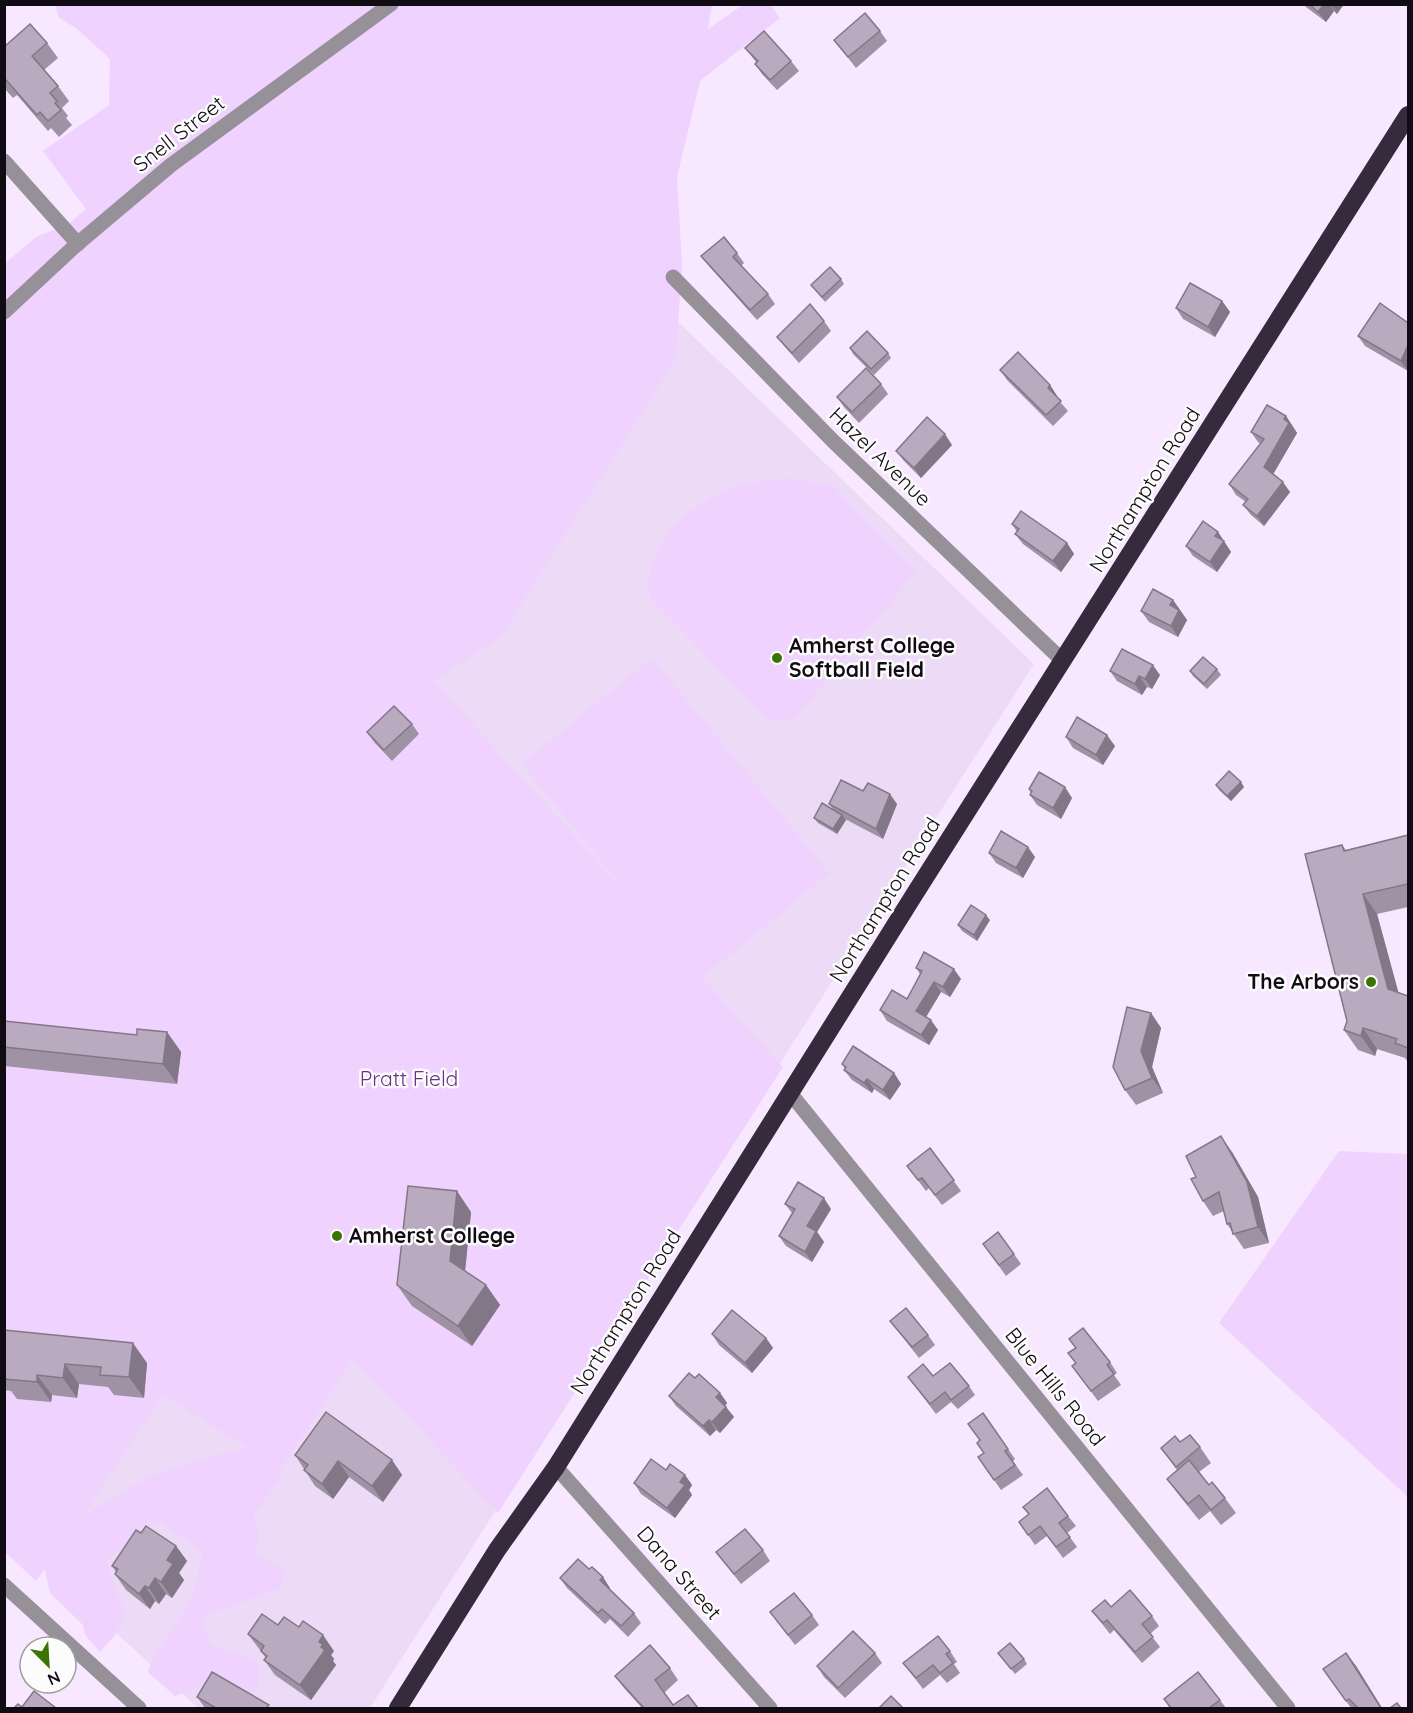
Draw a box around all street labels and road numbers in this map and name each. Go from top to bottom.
street label: Snell Street [128,90,229,177]
street label: Hazel Avenue [824,401,937,511]
street label: Northampton Road [1083,402,1205,577]
street label: Northampton Road [823,812,945,987]
street label: Northampton Road [564,1224,686,1399]
street label: Blue Hills Road [1000,1322,1111,1451]
street label: Dana Street [632,1520,728,1625]

